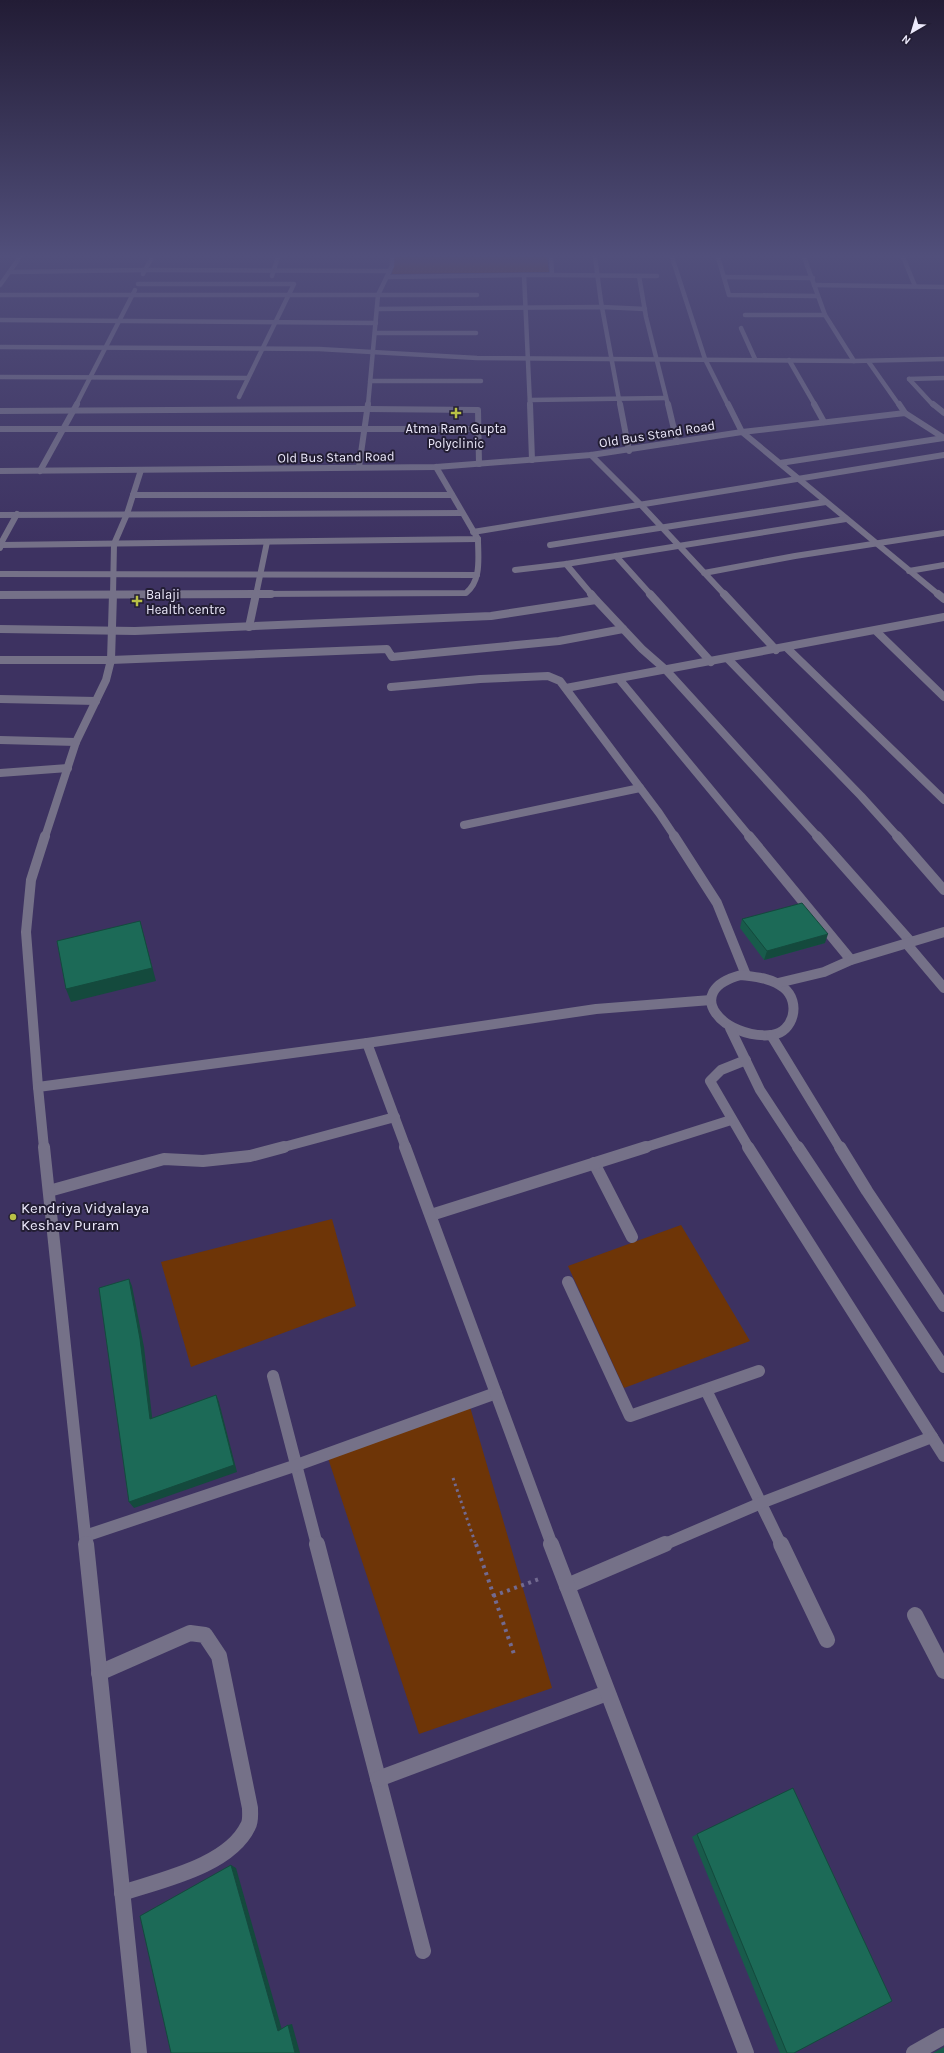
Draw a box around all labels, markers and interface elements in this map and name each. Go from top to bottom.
north arrow [892,12,932,52]
text: N [899,32,913,47]
marker: Atma Ram Gupta Polyclinic [450,407,462,419]
street label: Old Bus Stand Road [598,417,716,451]
place label: Atma Ram Gupta Polyclinic [405,421,507,451]
street label: Old Bus Stand Road [277,448,395,466]
place label: Balaji Health centre [146,587,226,617]
marker: Balaji Health centre [131,595,143,607]
place label: Kendriya Vidyalaya Keshav Puram [21,1199,149,1234]
marker: Kendriya Vidyalaya Keshav Puram [8,1212,18,1222]

